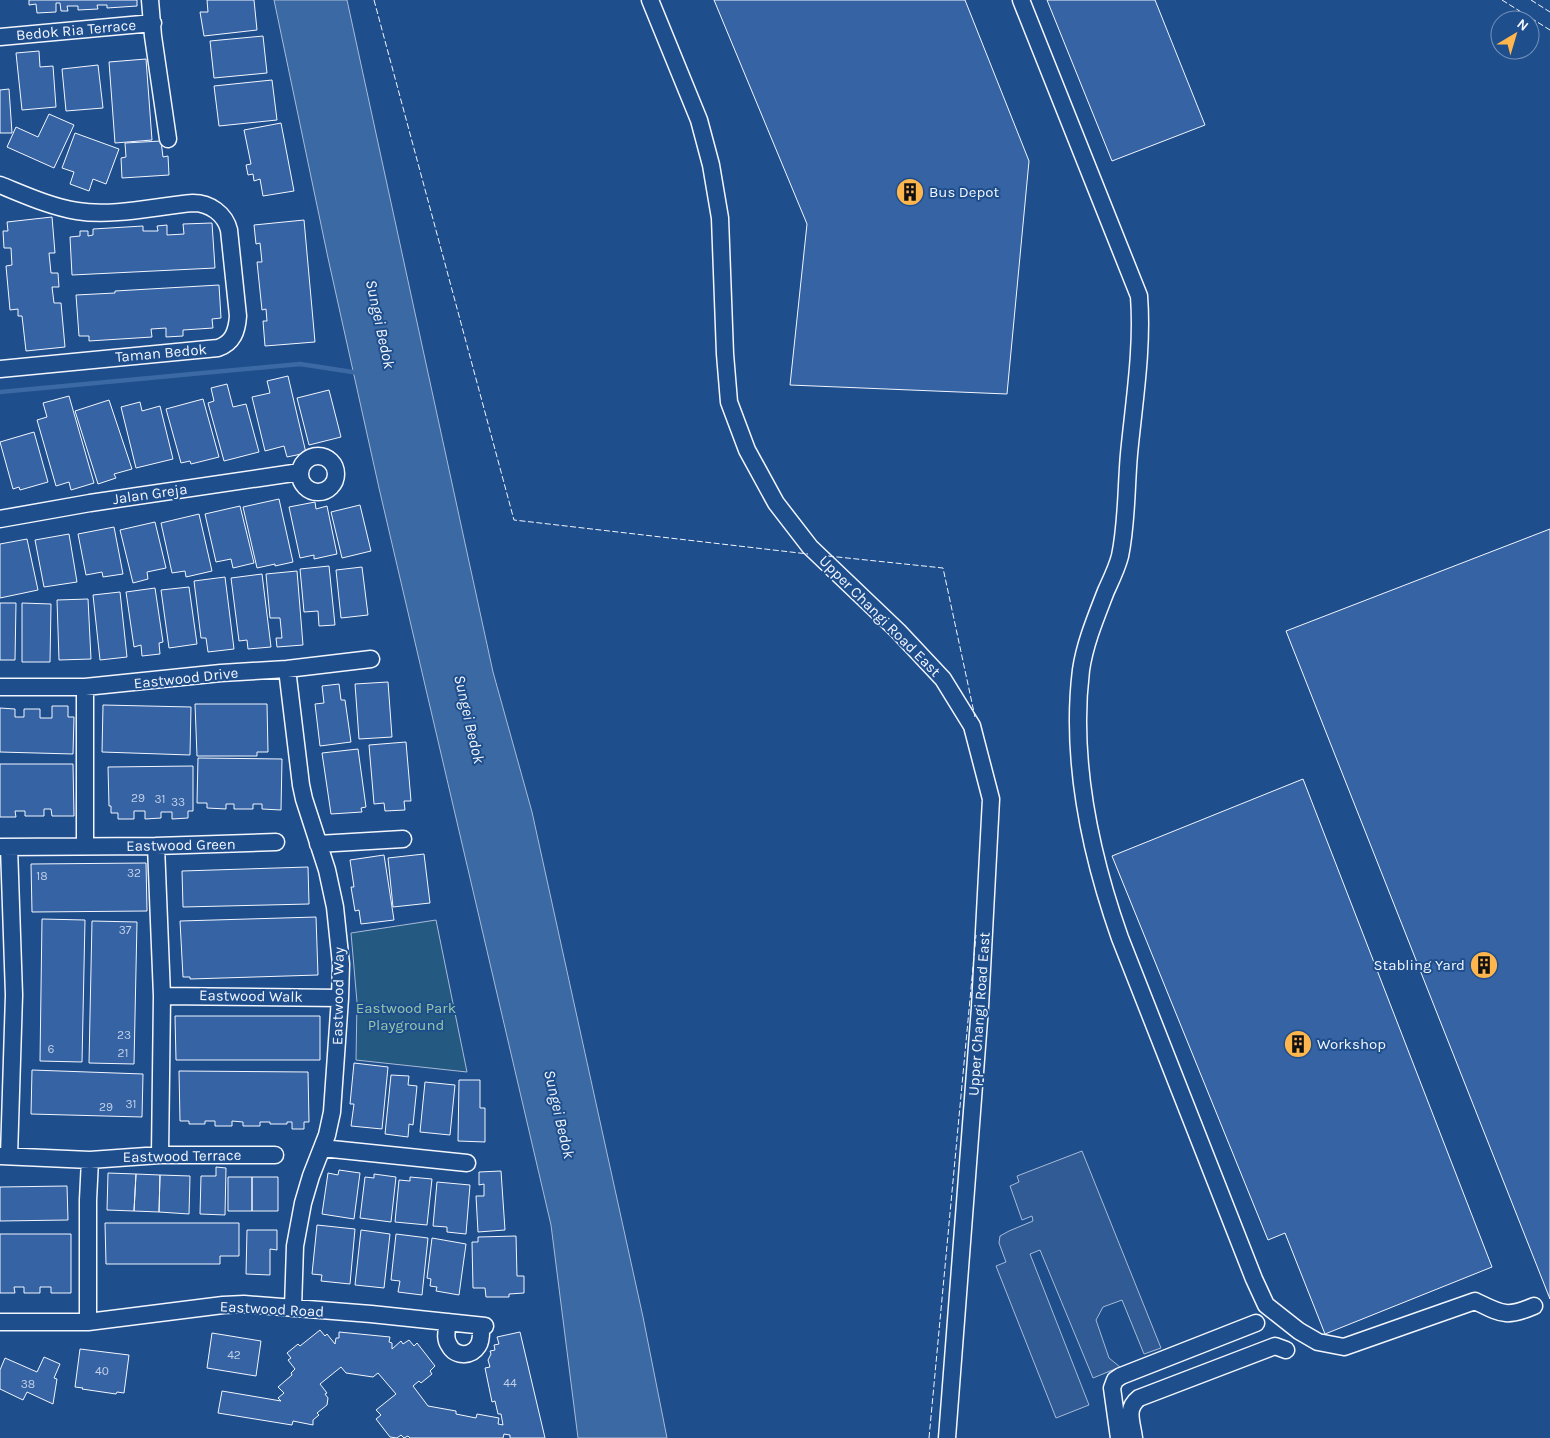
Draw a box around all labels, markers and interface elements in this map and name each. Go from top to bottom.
north arrow [1490,10,1540,60]
text: N [1514,15,1532,35]
street label: Bedok Ria Terrace [15,16,137,44]
building icon: Bus Depot [895,177,925,207]
place label: Bus Depot [929,183,999,201]
water label: Sungei Bedok [362,278,399,371]
street label: Taman Bedok [114,340,208,366]
street label: Jalan Greja [112,480,188,508]
street label: Upper Changi Road East [816,552,945,681]
street label: Eastwood Drive [133,664,239,692]
water label: Sungei Bedok [450,673,489,766]
house number: 29 [131,791,145,805]
house number: 31 [154,792,166,806]
house number: 33 [171,795,185,809]
street label: Eastwood Green [126,835,236,855]
house number: 32 [127,866,141,880]
house number: 18 [36,869,48,883]
house number: 37 [119,923,132,937]
street label: Upper Changi Road East [964,931,994,1097]
street label: Eastwood Way [328,947,348,1045]
building icon: Stabling Yard [1469,950,1499,980]
place label: Stabling Yard [1374,956,1465,974]
street label: Eastwood Walk [199,986,303,1006]
park label: Eastwood Park Playground [356,999,456,1034]
house number: 23 [117,1028,131,1042]
building icon: Workshop [1283,1029,1313,1059]
place label: Workshop [1317,1035,1386,1053]
house number: 6 [48,1042,55,1056]
house number: 21 [118,1046,128,1060]
water label: Sungei Bedok [540,1068,579,1161]
house number: 31 [125,1097,137,1111]
house number: 29 [99,1100,113,1114]
street label: Eastwood Terrace [123,1146,241,1166]
street label: Eastwood Road [219,1297,325,1321]
house number: 42 [227,1348,241,1362]
house number: 40 [95,1364,109,1378]
house number: 44 [503,1376,517,1390]
house number: 38 [21,1377,35,1391]

